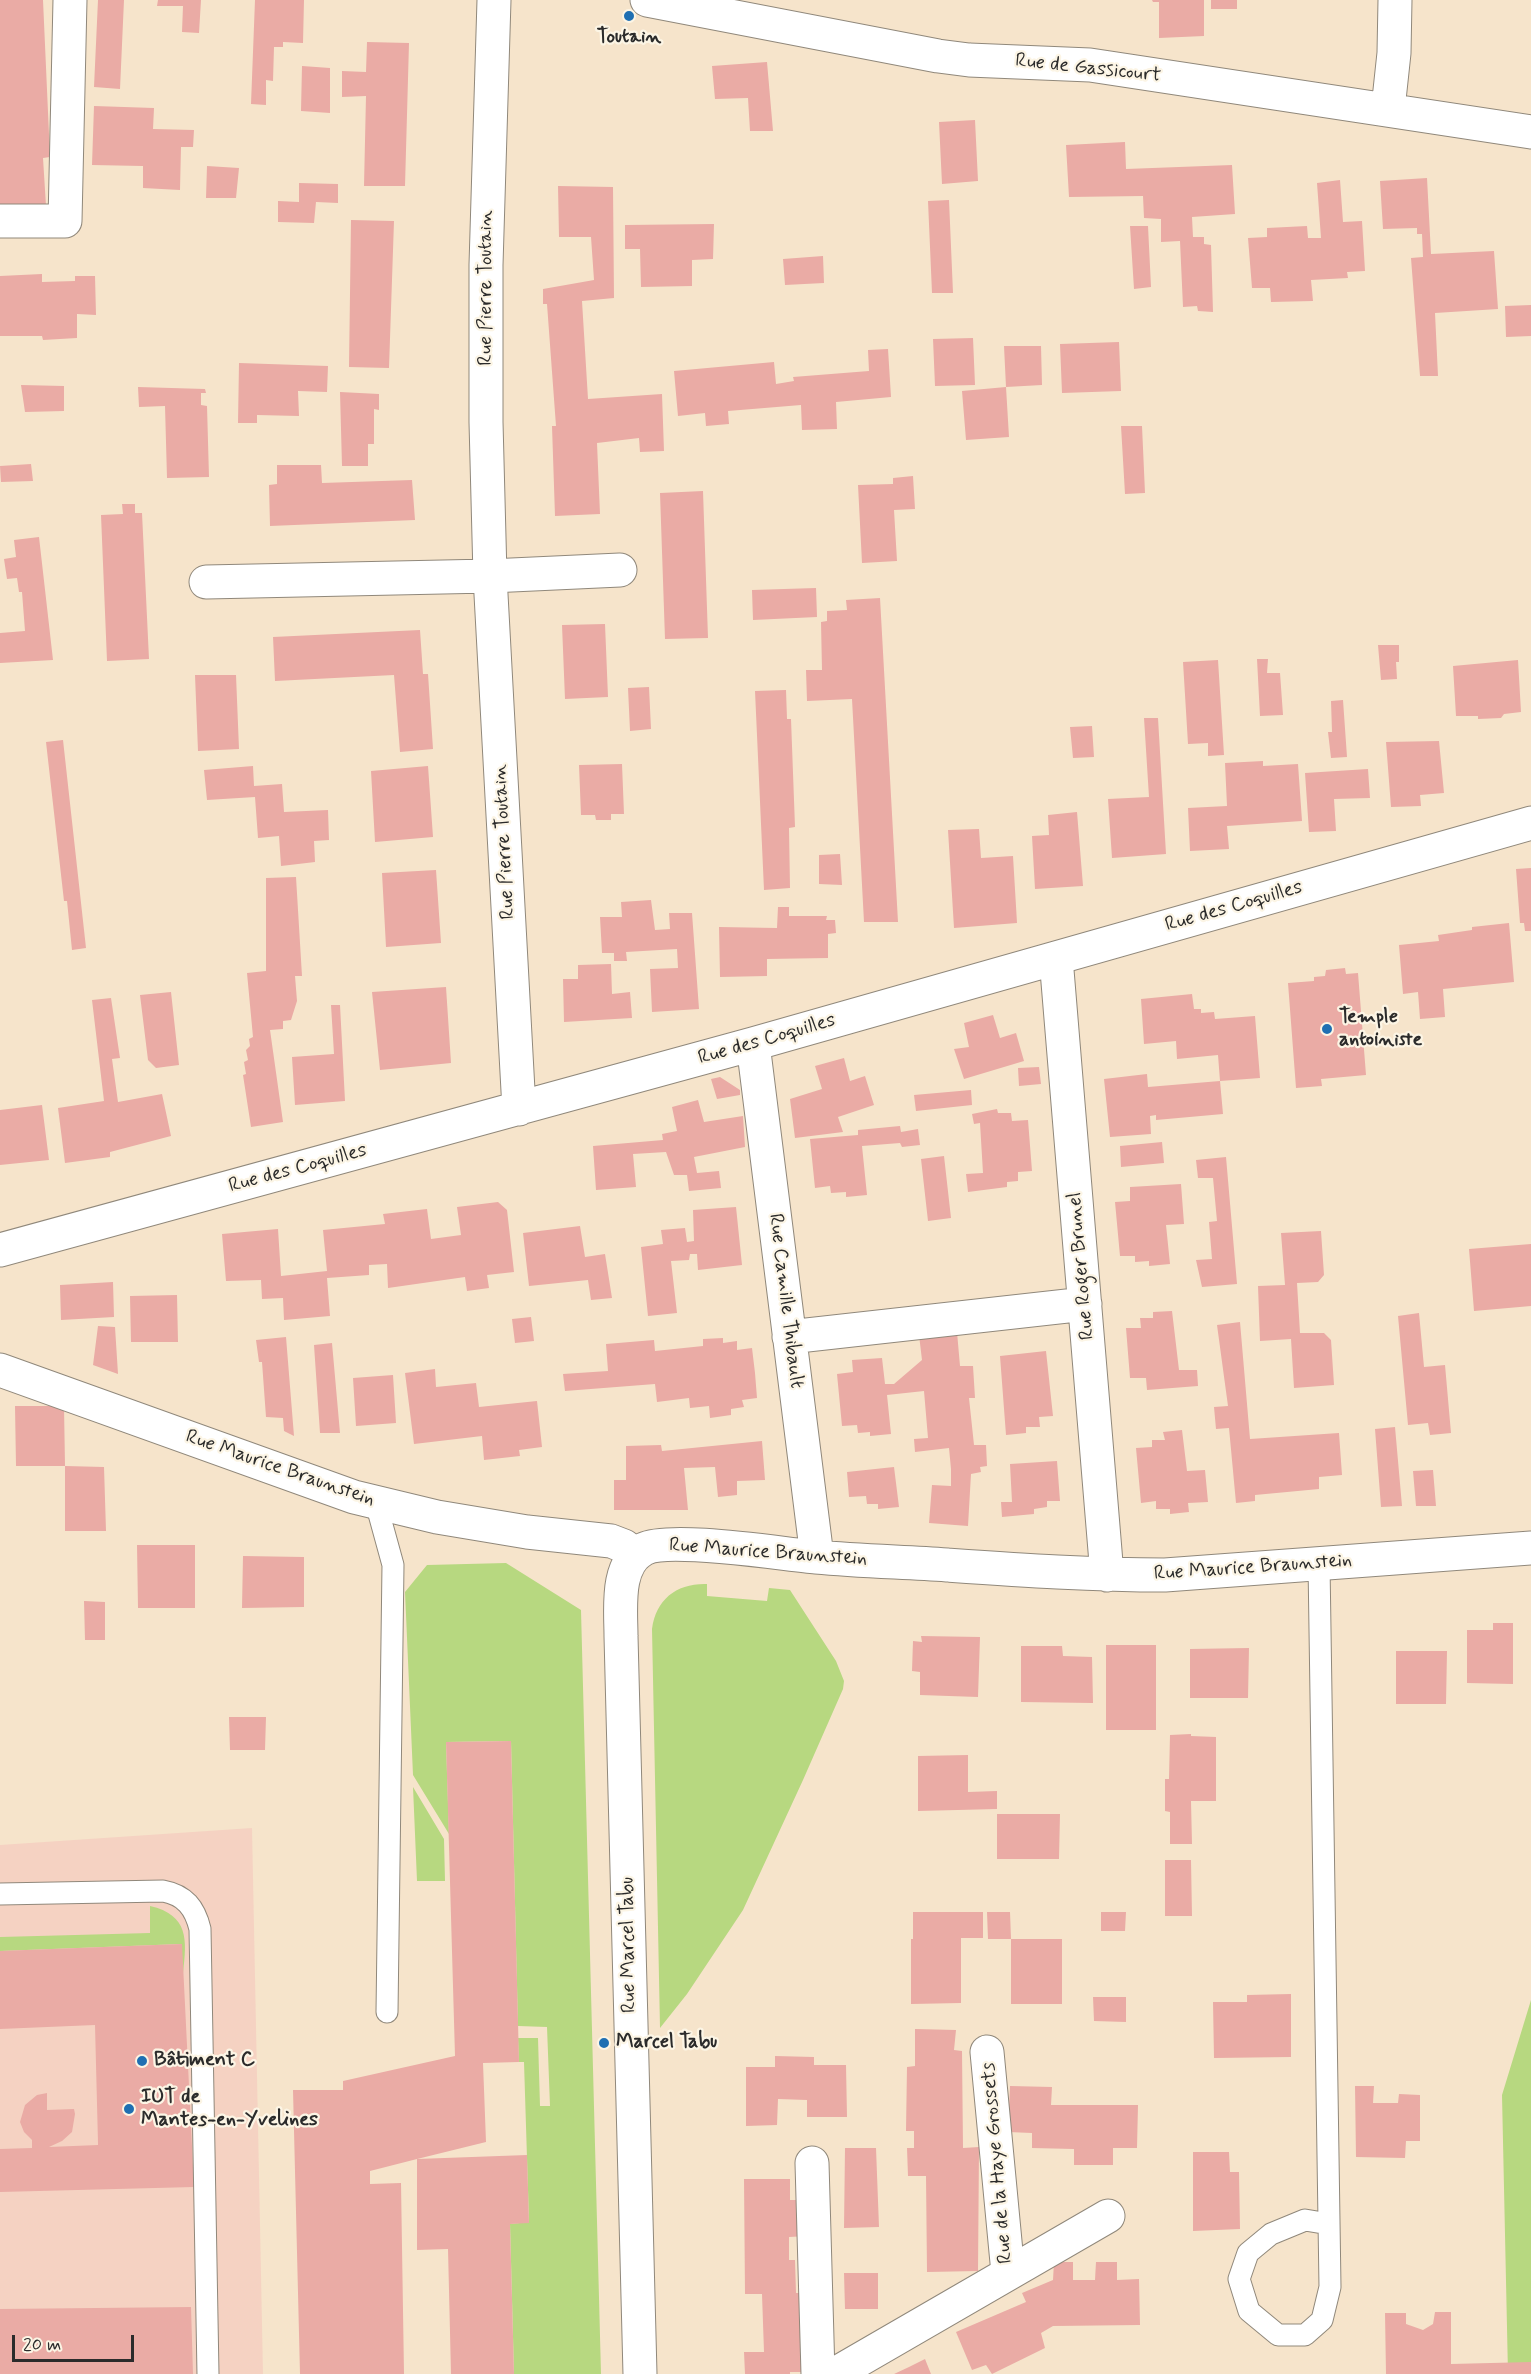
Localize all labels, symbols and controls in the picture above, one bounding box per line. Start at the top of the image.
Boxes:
marker: Toutain [622,9,636,23]
place label: Toutain [597,26,661,50]
street label: Rue de Gassicourt [1014,49,1162,89]
street label: Rue Pierre Toutain [475,210,499,366]
street label: Rue Pierre Toutain [489,764,521,920]
street label: Rue des Coquilles [1162,876,1306,938]
place label: Temple antoiniste [1339,1006,1422,1053]
street label: Rue des Coquilles [695,1009,839,1071]
marker: Temple antoiniste [1320,1022,1334,1036]
street label: Rue des Coquilles [226,1139,370,1199]
street label: Rue Roger Brunel [1064,1191,1100,1341]
street label: Rue Camille Thibault [762,1212,808,1390]
street label: Rue Maurice Braunstein [182,1425,378,1513]
street label: Rue Maurice Braunstein [668,1534,868,1572]
street label: Rue Maurice Braunstein [1153,1549,1353,1587]
street label: Rue Marcel Tabu [616,1877,642,2013]
place label: Marcel Tabu [616,2031,717,2055]
marker: Marcel Tabu [597,2036,611,2050]
place label: Bâtiment C [154,2049,255,2073]
marker: Bâtiment C [135,2054,149,2068]
street label: Rue de la Haye Grossets [977,2061,1019,2265]
place label: IUT de Mantes-en-Yvelines [141,2086,318,2133]
marker: IUT de Mantes-en-Yvelines [122,2102,136,2116]
scale bar [15,2323,136,2361]
text: 20 m [23,2333,61,2357]

